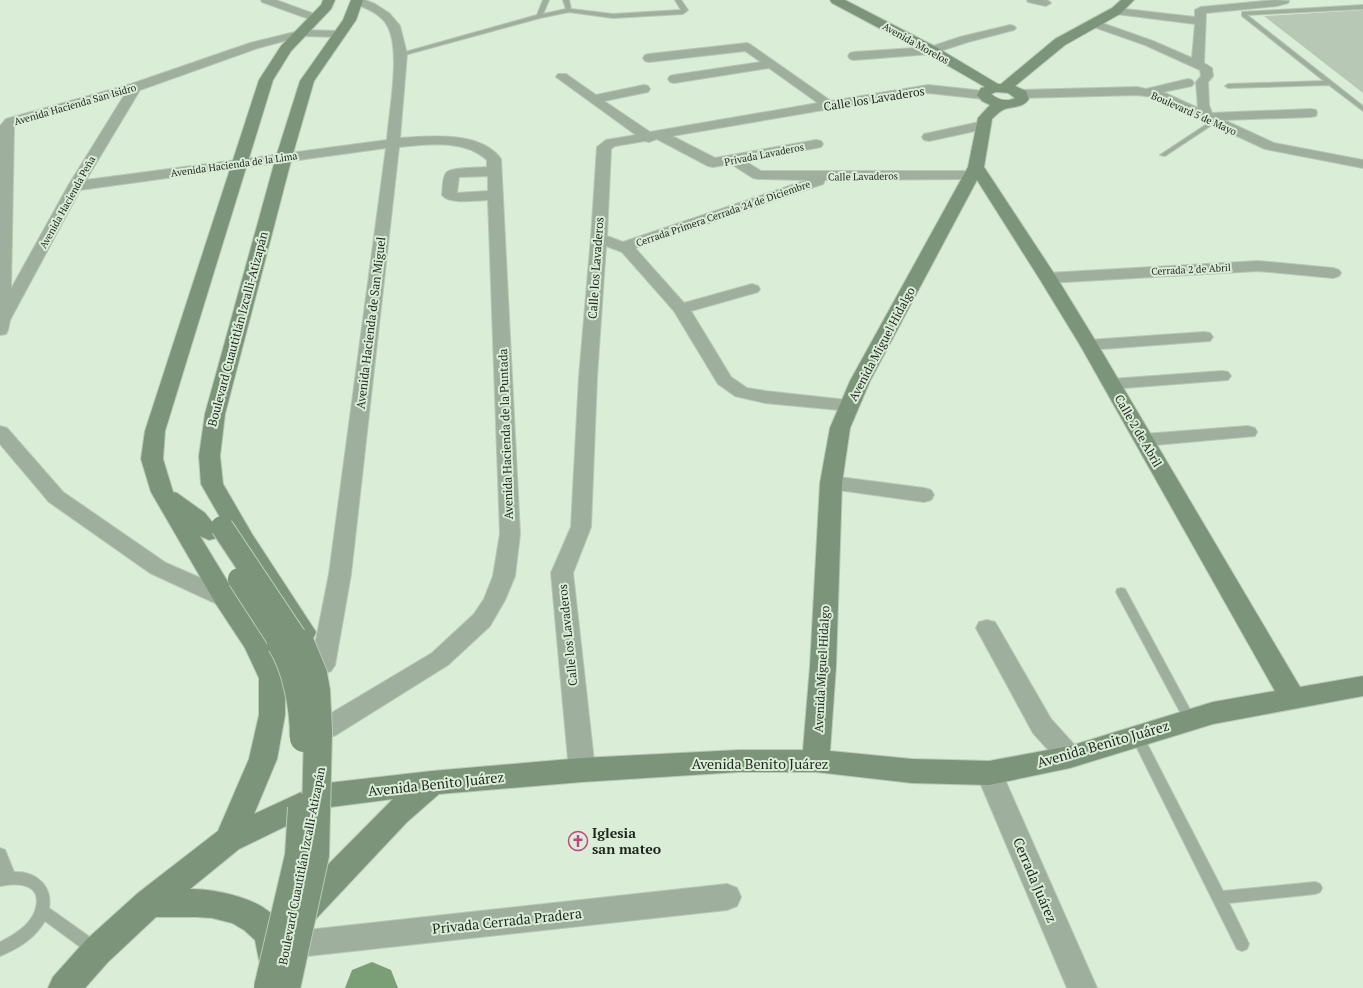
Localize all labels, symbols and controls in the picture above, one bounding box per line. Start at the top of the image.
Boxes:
street label: Avenida Morelos [880,20,951,67]
street label: Avenida Hacienda San Isidro [13,81,138,128]
street label: Calle los Lavaderos [822,83,926,114]
street label: Boulevard 5 de Mayo [1149,89,1239,138]
street label: Privada Lavaderos [723,140,805,169]
street label: Avenida Hacienda de la Lima [170,149,298,180]
street label: Avenida Hacienda Peña [37,154,98,251]
street label: Calle Lavaderos [828,169,898,184]
street label: Cerrada Primera Cerrada 24 de Diciembre [634,177,812,250]
street label: Calle los Lavaderos [584,216,607,319]
street label: Boulevard Cuautitlán Izcalli-Atizapán [204,230,271,428]
street label: Avenida Hacienda de San Miguel [352,236,389,410]
street label: Cerrada 2 de Abril [1151,261,1231,278]
street label: Avenida Miguel Hidalgo [845,284,918,403]
street label: Avenida Hacienda de la Puntada [495,348,516,520]
street label: Calle 2 de Abril [1112,392,1165,470]
street label: Calle los Lavaderos [555,583,580,687]
street label: Avenida Miguel Hidalgo [811,605,832,733]
street label: Avenida Benito Juárez [1035,716,1171,771]
street label: Avenida Benito Juárez [692,754,829,773]
street label: Boulevard Cuautitlán Izcalli-Atizapán [275,766,328,966]
street label: Avenida Benito Juárez [367,767,505,800]
place label: Iglesia san mateo [592,823,661,858]
church icon: Iglesia san mateo [567,830,589,852]
street label: Cerrada Juárez [1009,834,1062,925]
street label: Privada Cerrada Pradera [431,903,583,938]

